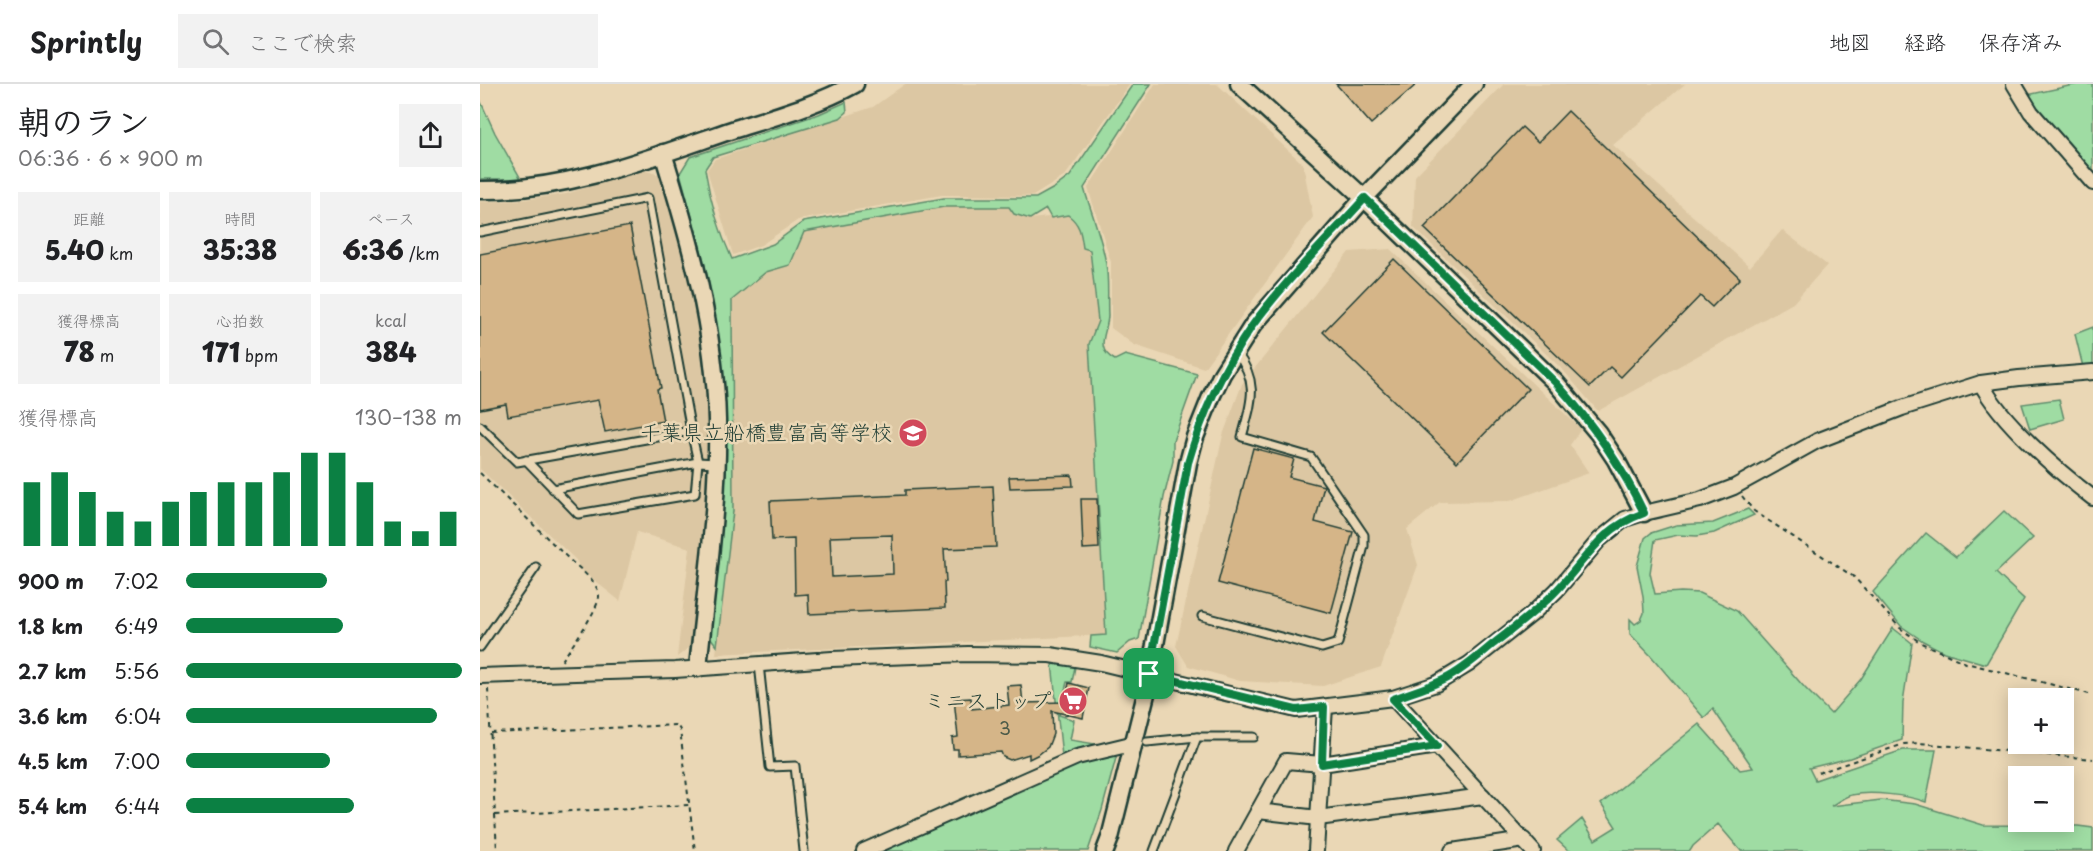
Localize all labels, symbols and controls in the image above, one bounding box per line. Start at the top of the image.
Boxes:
search box [178,14,598,68]
text: Sprintly [30,20,142,63]
icon: search [199,25,232,58]
text: ここで検索 [247,25,357,58]
text: 地図 [1829,25,1871,57]
text: 経路 [1904,25,1946,57]
text: 保存済み [1979,25,2063,57]
text: 朝のラン [18,95,150,145]
button: share [399,104,462,167]
text: 06:36 · 6 × 900 m [18,143,203,173]
text: 距離 [73,206,105,230]
text: 時間 [224,206,256,230]
text: ペース [367,206,415,230]
text: 5.40 [45,230,104,269]
text: 35:38 [203,230,277,269]
text: 6:36 [342,230,404,269]
text: km [104,241,133,265]
text: /km [404,241,440,265]
text: 獲得標高 [57,308,121,332]
text: 心拍数 [216,308,264,332]
text: kcal [375,308,407,332]
text: 78 [64,332,95,371]
text: 171 [202,332,240,371]
text: 384 [365,332,417,371]
text: m [95,343,114,367]
text: bpm [240,343,278,367]
text: 獲得標高 [18,402,98,432]
text: 130–138 m [355,402,462,432]
place label: 千葉県立船橋豊富高等学校 [640,415,892,447]
school or university icon: 千葉県立船橋豊富高等学校 [897,417,929,449]
text: 900 m [18,566,84,596]
text: 7:02 [114,566,159,596]
text: 1.8 km [18,611,83,641]
text: 6:49 [114,611,158,641]
pin [1123,648,1174,699]
text: 2.7 km [18,656,86,686]
text: 5:56 [114,656,159,686]
icon: arrive [1132,657,1165,690]
place label: ミニストップ [924,683,1052,715]
supermarket icon: ミニストップ [1057,685,1089,717]
map controls [2008,688,2074,832]
button: + [2008,688,2074,754]
text: 3.6 km [18,701,88,731]
text: 6:04 [114,701,162,731]
house number: 3 [999,714,1011,741]
text: 4.5 km [18,746,88,776]
text: 7:00 [114,746,160,776]
button: − [2008,766,2074,832]
text: 5.4 km [18,791,87,821]
text: 6:44 [114,791,160,821]

